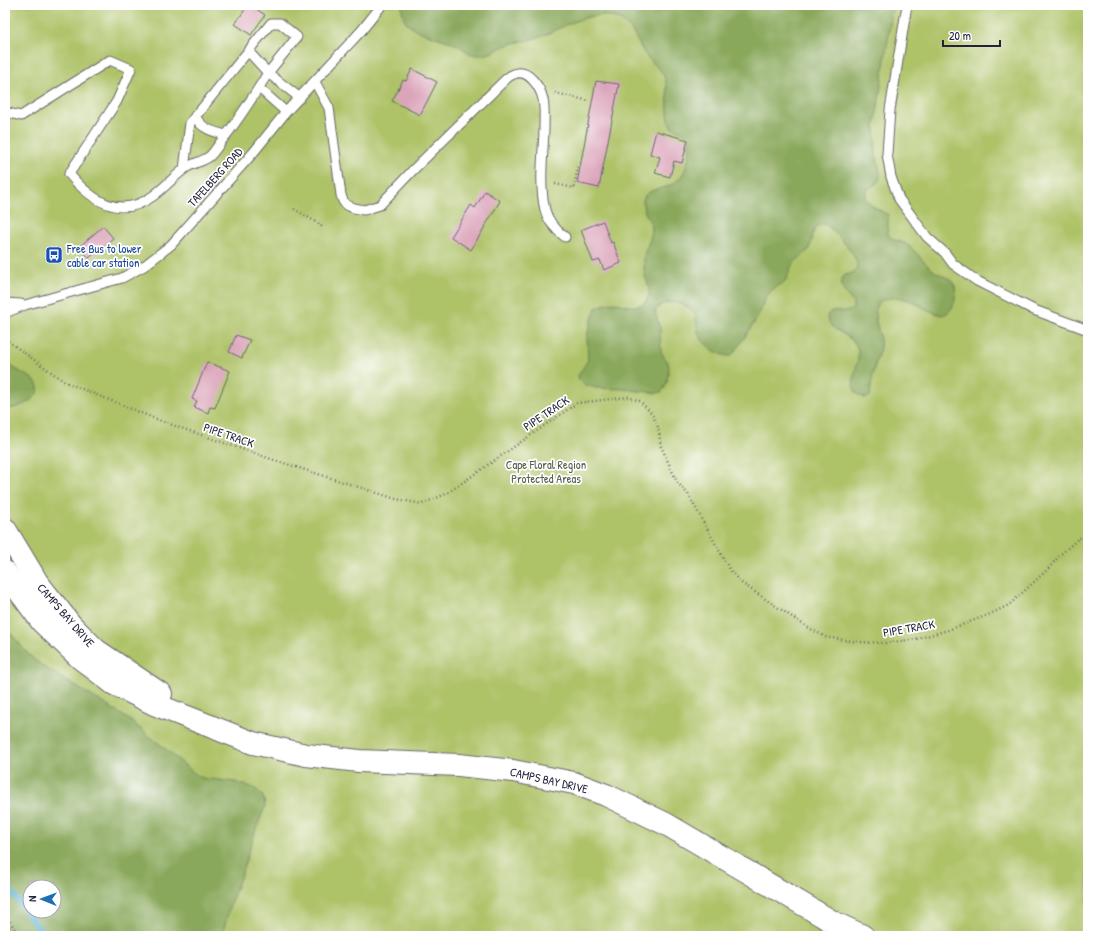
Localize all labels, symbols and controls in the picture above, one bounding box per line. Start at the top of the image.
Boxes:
scale bar [943,22,1000,48]
text: 20 m [949,27,971,44]
street label: TAFELBERG ROAD [184,143,247,210]
place label: Free Bus to lower cable car station [66,240,142,271]
bus stop icon: Free Bus to lower cable car station [44,245,64,265]
street label: PIPE TRACK [520,391,573,435]
street label: PIPE TRACK [202,418,257,452]
park label: Cape Floral Region Protected Areas [506,456,586,487]
street label: CAMPS BAY DRIVE [33,579,99,651]
street label: PIPE TRACK [882,615,937,641]
street label: CAMPS BAY DRIVE [508,763,590,797]
north arrow [22,879,62,919]
text: N [25,896,39,902]

